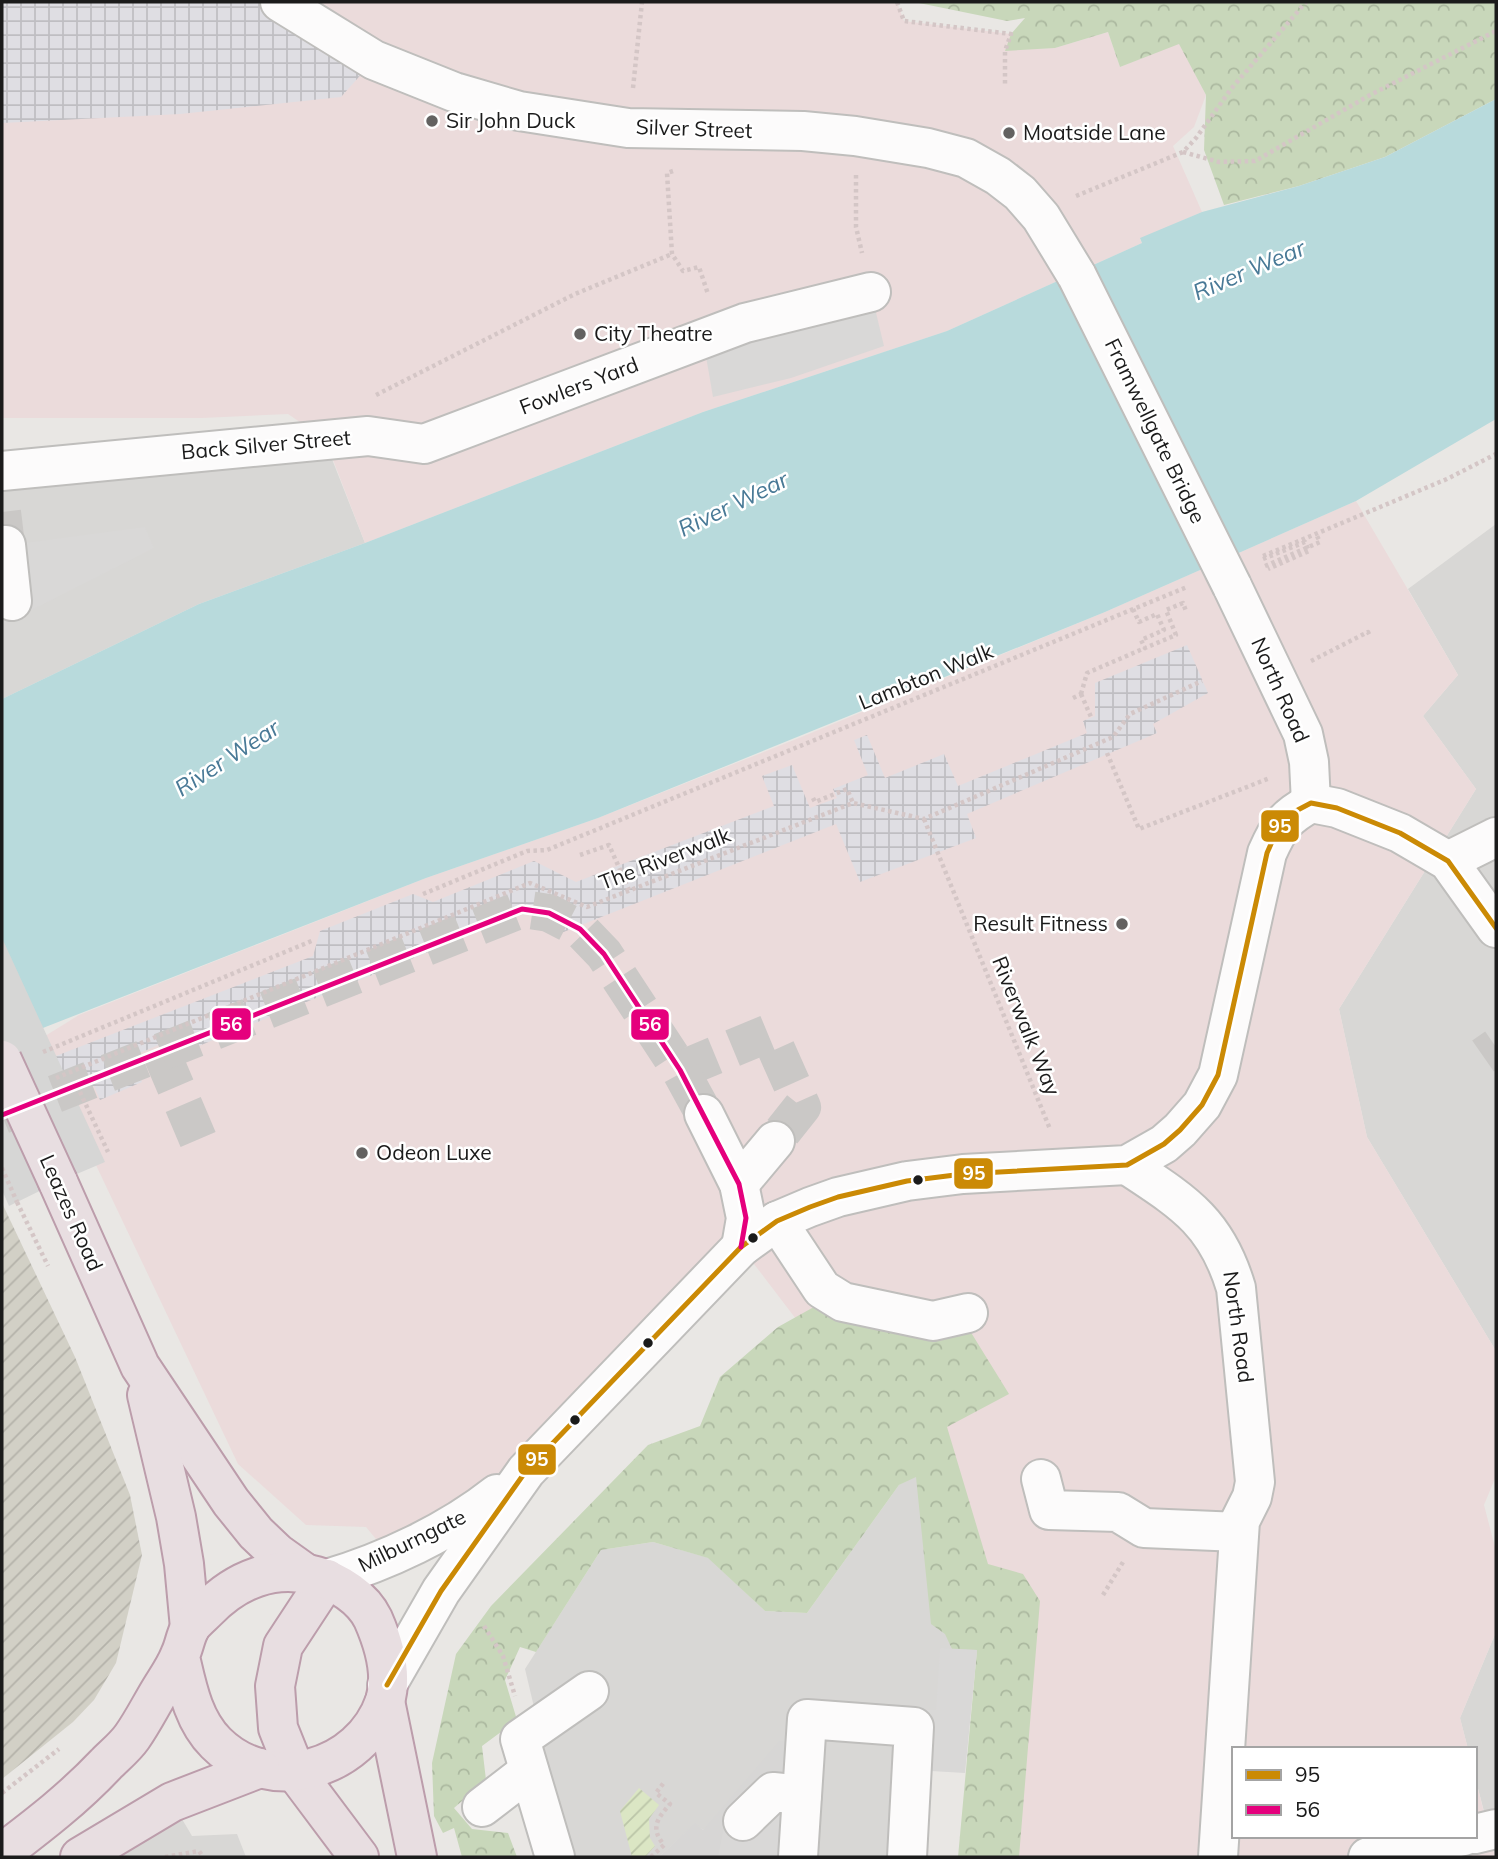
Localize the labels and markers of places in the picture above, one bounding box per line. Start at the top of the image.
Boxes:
place label: Sir John Duck [446,107,575,133]
marker: Sir John Duck [424,113,440,129]
place label: Moatside Lane [1023,119,1166,145]
marker: Moatside Lane [1001,125,1017,141]
place label: City Theatre [594,320,713,346]
marker: City Theatre [572,326,588,342]
place label: Result Fitness [973,910,1108,936]
marker: Result Fitness [1114,916,1130,932]
place label: Odeon Luxe [376,1139,492,1165]
marker: Odeon Luxe [354,1145,370,1161]
unlabelled marker [911,1173,925,1187]
unlabelled marker [746,1231,760,1245]
unlabelled marker [641,1336,655,1350]
unlabelled marker [568,1413,582,1427]

